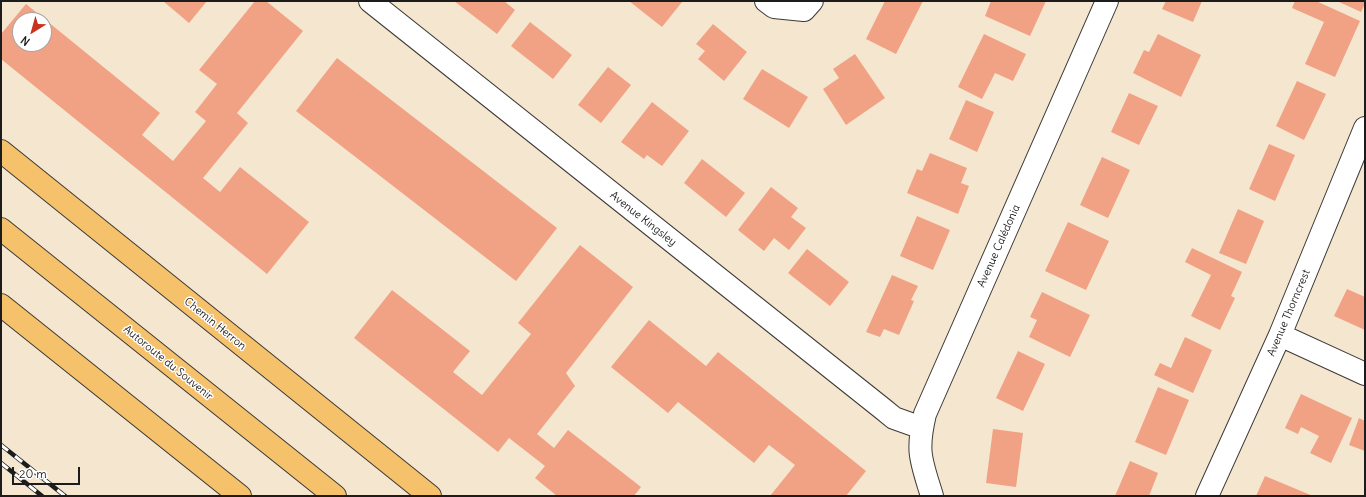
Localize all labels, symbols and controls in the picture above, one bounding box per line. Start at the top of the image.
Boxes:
north arrow [12,12,52,52]
text: N [18,33,33,49]
street label: Avenue Kingsley [607,189,679,249]
street label: Avenue Calédonia [975,203,1023,289]
street label: Avenue Thorncrest [1265,268,1313,358]
street label: Chemin Herron [181,295,249,353]
street label: Autoroute du Souvenir [121,323,215,403]
scale bar [14,459,82,485]
text: 20 m [19,466,47,481]

